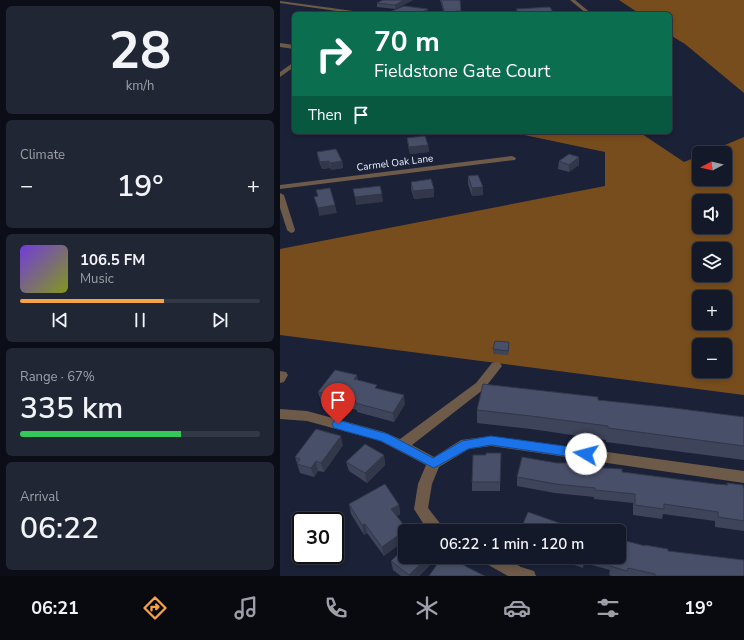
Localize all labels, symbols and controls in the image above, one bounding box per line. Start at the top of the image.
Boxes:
text: 28 [109,15,171,86]
text: 70 m [374,23,440,61]
icon: right [308,28,360,80]
text: Fieldstone Gate Court [374,59,550,83]
text: km/h [126,77,154,95]
icon: arrive [350,104,372,126]
text: Then [308,105,342,125]
text: Climate [20,146,65,164]
north arrow [692,146,732,186]
map controls [692,146,732,378]
street label: Carmel Oak Lane [356,151,434,175]
text: 19° [116,166,164,207]
text: − [20,171,33,201]
text: + [247,171,260,201]
button: sound [692,194,732,234]
button: layers [692,242,732,282]
text: 106.5 FM [80,250,145,270]
text: Music [80,270,114,288]
button: + [692,290,732,330]
icon: previous [49,309,71,331]
icon: pause [129,309,151,331]
icon: next [209,309,231,331]
button: − [692,338,732,378]
text: Range · 67% [20,368,95,386]
pin [321,383,355,424]
text: 335 km [20,388,123,429]
icon: arrive [327,389,349,411]
position arrow [565,433,607,475]
text: Arrival [20,488,59,506]
text: 06:22 [20,508,99,549]
speed limit sign: 30 [292,512,344,564]
text: 06:22 · 1 min · 120 m [440,534,584,554]
icon: directions [141,594,169,622]
icon: music [232,594,260,622]
icon: phone [322,594,350,622]
icon: climate [413,594,441,622]
icon: car [503,594,531,622]
icon: filters [594,594,622,622]
text: 06:21 [31,596,79,620]
text: 19° [684,596,713,620]

